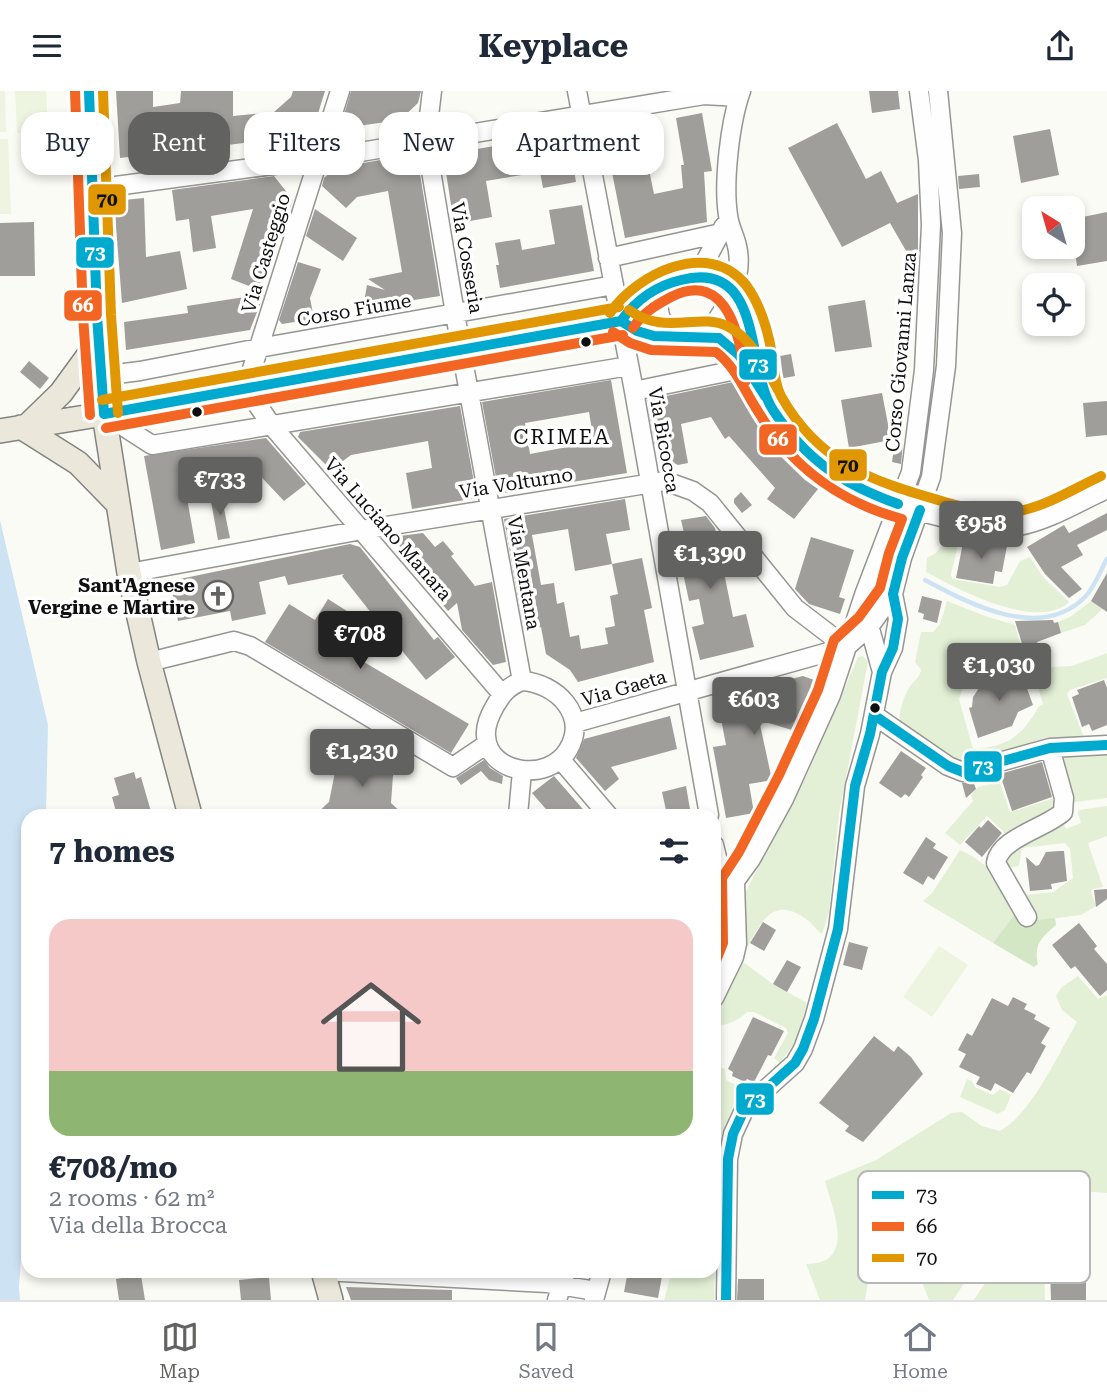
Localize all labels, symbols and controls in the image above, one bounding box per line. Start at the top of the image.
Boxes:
icon: menu [28,27,66,65]
text: Keyplace [479,27,628,65]
icon: share [1041,27,1079,65]
chip: Buy [21,112,114,175]
chip: Rent [128,112,230,175]
chip: Filters [244,112,365,175]
chip: New [379,112,478,175]
chip: Apartment [492,112,664,175]
line badge: 70 [87,183,127,216]
text: 70 [96,188,118,211]
street label: Via Casteggio [237,190,295,316]
north arrow [1022,196,1085,259]
map controls [1022,196,1085,336]
street label: Via Cosseria [446,201,488,316]
line badge: 73 [75,236,115,269]
text: 73 [84,241,106,264]
street label: Corso Giovanni Lanza [881,250,921,453]
button: locate [1022,273,1085,336]
line badge: 66 [63,289,103,322]
street label: Corso Fiume [295,289,413,331]
text: 66 [72,294,94,317]
unlabelled marker [579,335,593,349]
line badge: 73 [738,348,778,381]
text: 73 [747,353,769,376]
street label: Via Bicocca [643,385,685,495]
unlabelled marker [190,405,204,419]
line badge: 66 [758,423,798,456]
district label: CRIMEA [513,425,611,449]
text: 66 [767,428,789,451]
line badge: 70 [828,448,868,482]
street label: Via Luciano Manara [319,453,457,606]
text: 70 [837,454,859,477]
pin: €733 [179,457,261,517]
street label: Via Volturno [457,463,575,503]
text: €733 [194,466,246,493]
pin: €958 [940,501,1022,561]
text: €958 [955,510,1007,537]
street label: Via Mentana [503,514,545,632]
pin: €1,390 [653,531,767,591]
text: €1,390 [674,540,746,567]
place label: Sant'Agnese Vergine e Martire [28,574,195,619]
church icon: Sant'Agnese Vergine e Martire [201,579,235,613]
pin: €708 [319,611,401,671]
text: €708 [334,620,386,647]
pin: €1,030 [942,643,1056,703]
text: €1,030 [963,652,1035,679]
street label: Via Gaeta [579,665,670,711]
pin: €603 [713,677,795,737]
text: €603 [728,686,780,713]
unlabelled marker [868,701,882,715]
pin: €1,230 [305,729,419,789]
text: €1,230 [326,738,398,765]
line badge: 73 [963,750,1003,783]
text: 73 [972,755,994,778]
icon: filters [655,832,693,870]
text: 7 homes [49,834,175,869]
icon: home [308,964,434,1090]
line badge: 73 [735,1082,775,1116]
text: 73 [744,1088,766,1111]
text: €708/mo [49,1150,178,1185]
legend [858,1171,1090,1283]
text: 73 [916,1184,937,1207]
text: 2 rooms · 62 m² [49,1185,215,1212]
text: Via della Brocca [49,1212,227,1239]
text: 66 [916,1215,937,1238]
text: 70 [916,1247,937,1270]
tab: Map [159,1318,200,1383]
tab: Saved [519,1318,574,1383]
tab: Home [893,1318,948,1383]

